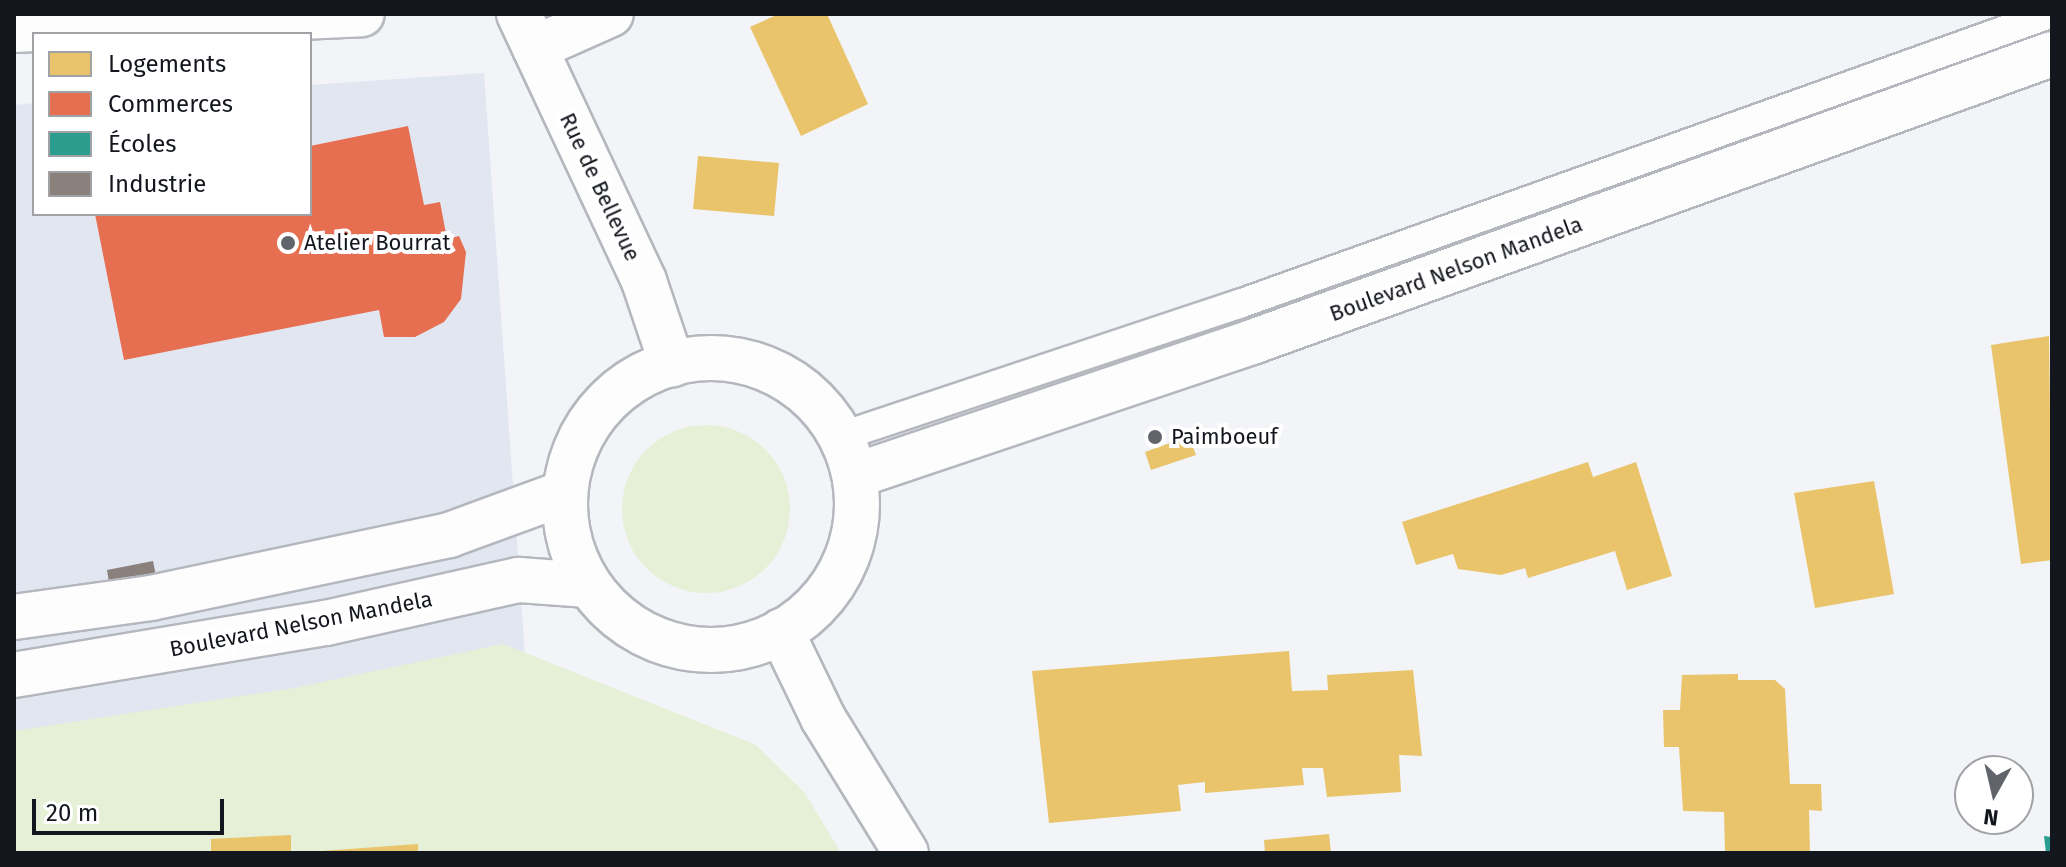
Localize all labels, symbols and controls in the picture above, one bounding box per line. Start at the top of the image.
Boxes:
legend [32,32,312,216]
text: Logements [108,50,226,78]
text: Commerces [108,90,233,118]
street label: Rue de Bellevue [554,109,646,265]
text: Écoles [108,130,177,158]
text: Industrie [108,170,206,198]
street label: Boulevard Nelson Mandela [1326,211,1586,327]
place label: Atelier Bourrat [304,230,450,256]
marker: Atelier Bourrat [279,234,297,252]
place label: Paimboeuf [1171,424,1278,450]
marker: Paimboeuf [1146,428,1164,446]
street label: Boulevard Nelson Mandela [167,586,435,662]
north arrow [1954,755,2034,835]
scale bar [36,783,228,833]
text: 20 m [46,799,98,827]
text: N [1982,803,2000,832]

